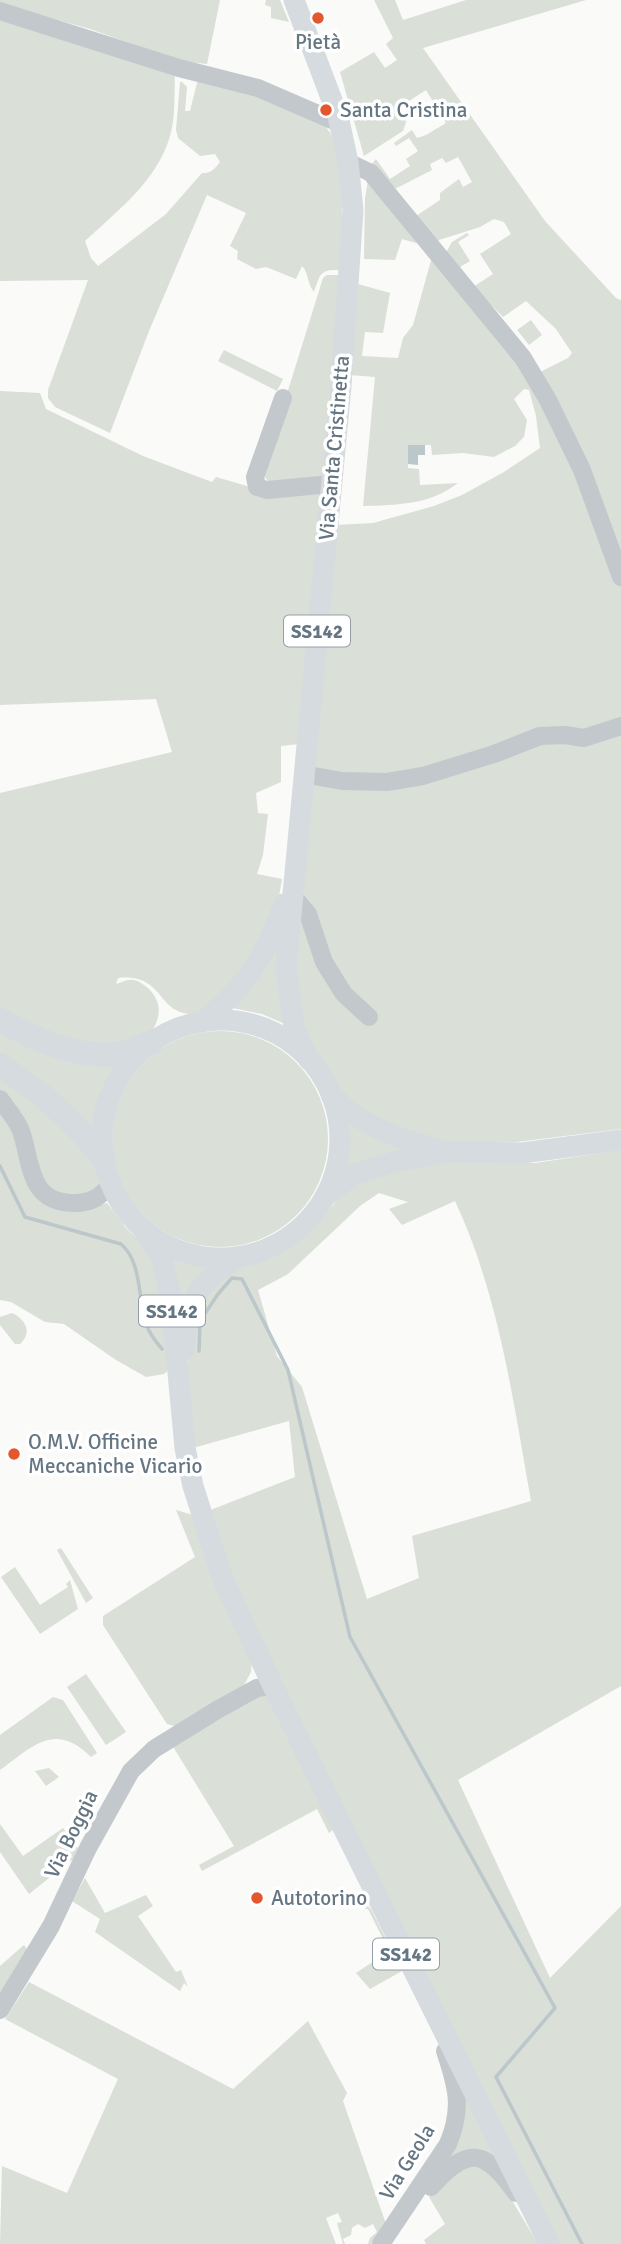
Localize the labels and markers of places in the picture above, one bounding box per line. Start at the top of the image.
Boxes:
marker: Pietà [310,10,326,26]
place label: Pietà [295,29,341,55]
place label: Santa Cristina [340,97,467,123]
marker: Santa Cristina [318,102,334,118]
place label: O.M.V. Officine Meccaniche Vicario [28,1429,202,1479]
marker: O.M.V. Officine Meccaniche Vicario [6,1446,22,1462]
place label: Autotorino [271,1885,367,1911]
marker: Autotorino [249,1890,265,1906]

